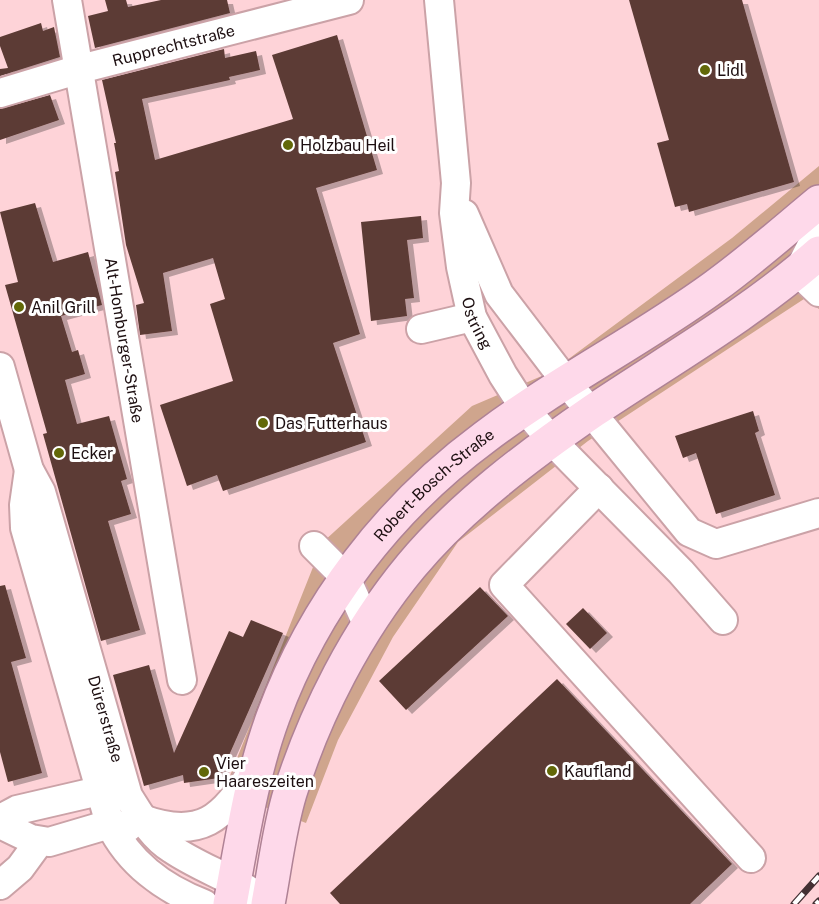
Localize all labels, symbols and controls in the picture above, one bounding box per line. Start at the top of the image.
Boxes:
street label: Rupprechtstraße [110,20,237,70]
place label: Lidl [717,61,745,80]
marker: Lidl [698,63,712,77]
place label: Holzbau Heil [300,136,396,155]
marker: Holzbau Heil [281,138,295,152]
street label: Alt-Homburger-Straße [101,256,148,424]
street label: Ostring [458,295,497,353]
place label: Anil Grill [31,298,96,317]
marker: Anil Grill [12,300,26,314]
place label: Das Futterhaus [275,414,388,433]
marker: Das Futterhaus [256,416,270,430]
street label: Robert-Bosch-Straße [369,424,498,545]
place label: Ecker [71,444,113,463]
marker: Ecker [52,446,66,460]
street label: Dürerstraße [84,673,127,764]
place label: Vier Haareszeiten [216,754,314,791]
place label: Kaufland [564,762,632,781]
marker: Kaufland [545,764,559,778]
marker: Vier Haareszeiten [197,765,211,779]

